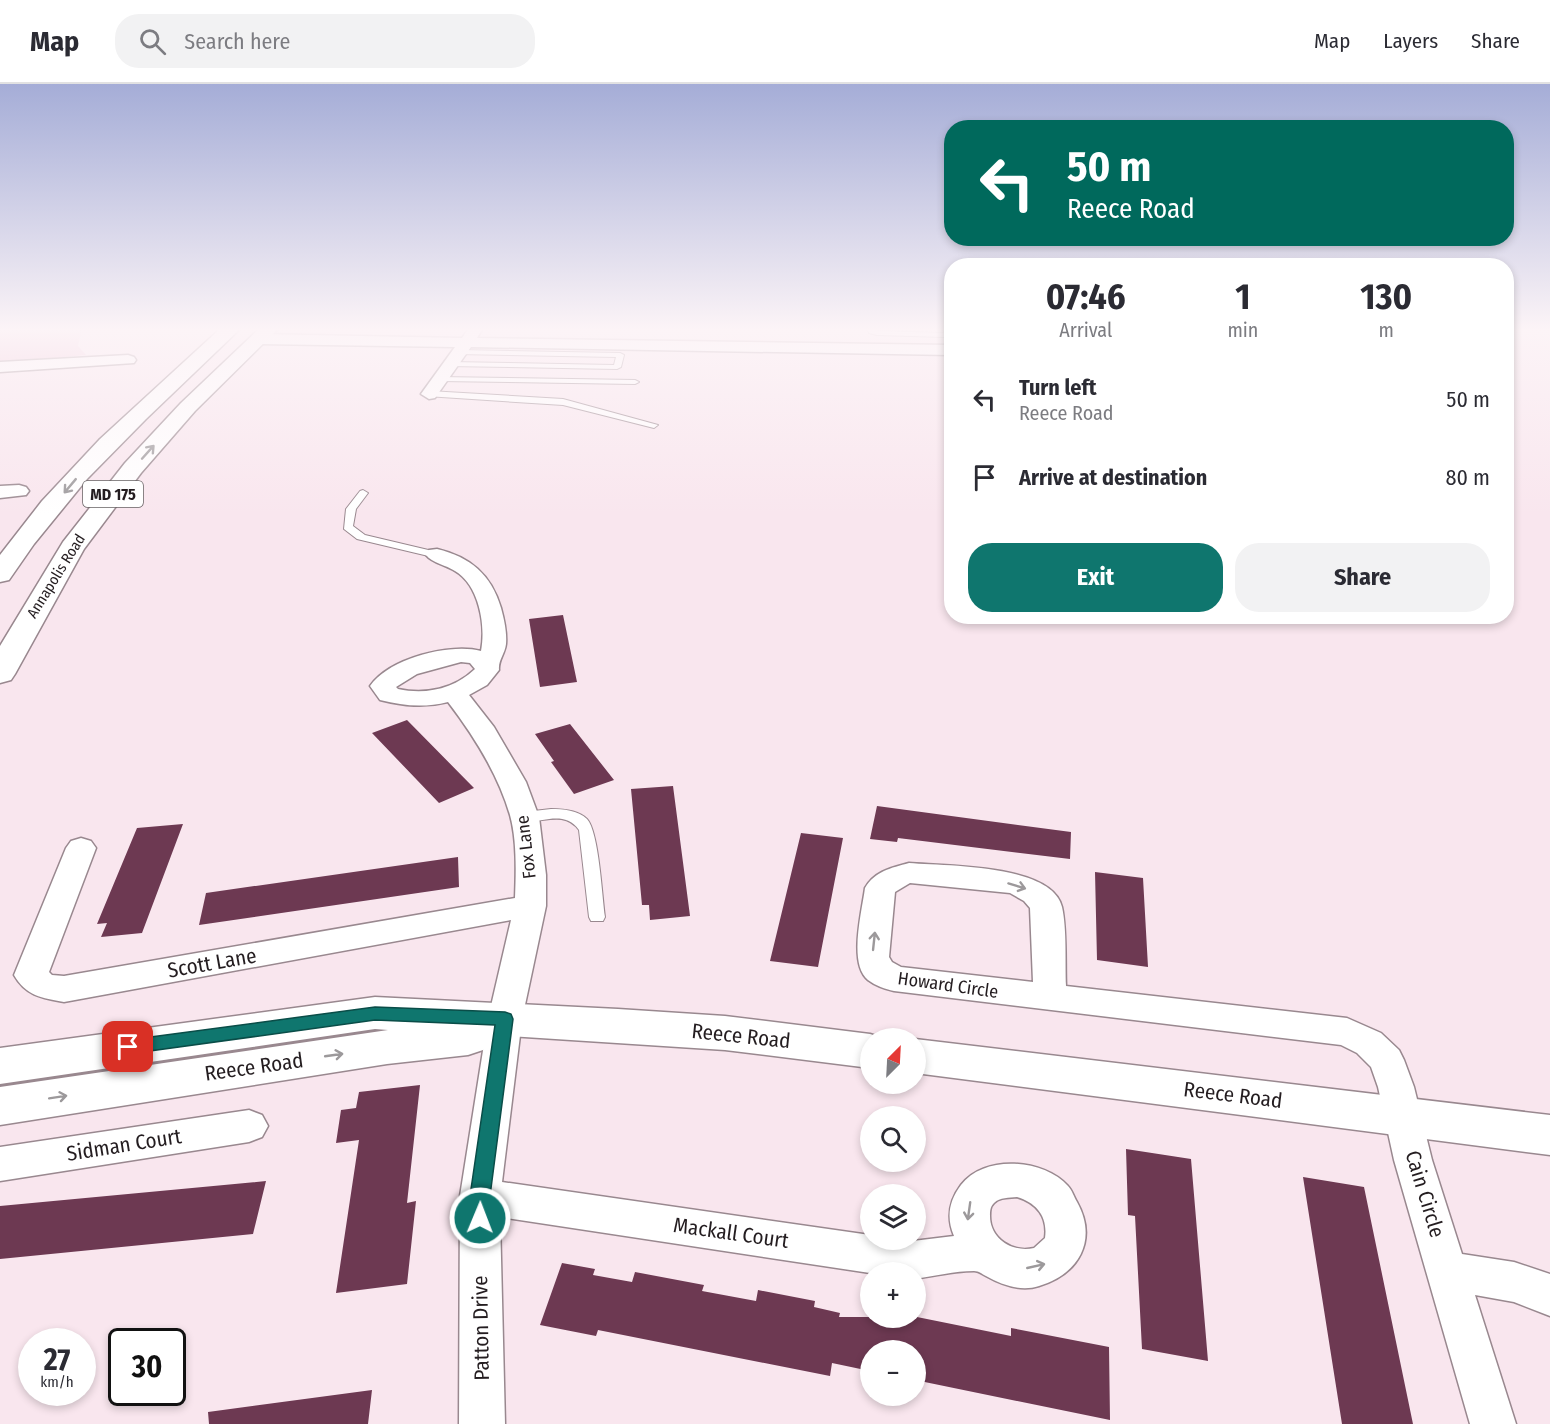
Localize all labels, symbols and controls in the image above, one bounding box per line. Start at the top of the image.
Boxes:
search box [115,14,535,68]
text: Map [30,25,79,58]
icon: search [136,25,169,58]
text: Search here [184,28,290,55]
text: Map [1314,28,1350,54]
text: Layers [1383,28,1438,54]
text: Share [1471,28,1520,54]
text: 50 m [1067,142,1151,192]
icon: left [968,144,1046,222]
text: Reece Road [1067,193,1195,225]
text: 07:46 [1046,275,1126,319]
text: 1 [1235,275,1251,319]
text: 130 [1360,275,1412,319]
text: Arrival [1059,318,1112,342]
text: min [1227,318,1258,342]
text: m [1378,318,1394,342]
text: Turn left [1019,374,1097,401]
icon: left [968,383,1001,416]
text: 50 m [1446,386,1490,413]
text: Reece Road [1019,401,1114,425]
one-way arrow [141,444,155,459]
icon: arrive [968,461,1001,494]
text: Arrive at destination [1019,464,1207,491]
text: 80 m [1445,464,1490,491]
one-way arrow [63,478,76,494]
road number: MD 175 [83,481,143,507]
street label: Annapolis Road [23,531,89,621]
button: Exit [968,543,1223,612]
button: Share [1235,543,1490,612]
street label: Fox Lane [511,814,541,880]
one-way arrow [1007,881,1026,892]
one-way arrow [869,932,880,951]
street label: Scott Lane [166,942,258,984]
street label: Howard Circle [896,967,1000,1003]
street label: Reece Road [690,1018,792,1054]
pin [102,1021,153,1072]
north arrow [860,1028,926,1094]
map controls [860,1028,926,1406]
icon: arrive [111,1030,144,1063]
street label: Reece Road [203,1047,305,1087]
one-way arrow [323,1050,343,1061]
street label: Reece Road [1182,1076,1284,1114]
one-way arrow [47,1091,67,1102]
button: search [860,1106,926,1172]
street label: Sidman Court [65,1123,183,1167]
street label: Cain Circle [1399,1147,1451,1241]
button: layers [860,1184,926,1250]
position arrow [448,1186,512,1250]
one-way arrow [964,1200,975,1220]
street label: Mackall Court [672,1212,790,1254]
one-way arrow [1026,1260,1045,1271]
button: + [860,1262,926,1328]
street label: Patton Drive [467,1275,495,1381]
speed limit sign: 30 [108,1328,186,1406]
button: − [860,1340,926,1406]
text: 27 [44,1342,70,1378]
text: km/h [40,1373,74,1391]

